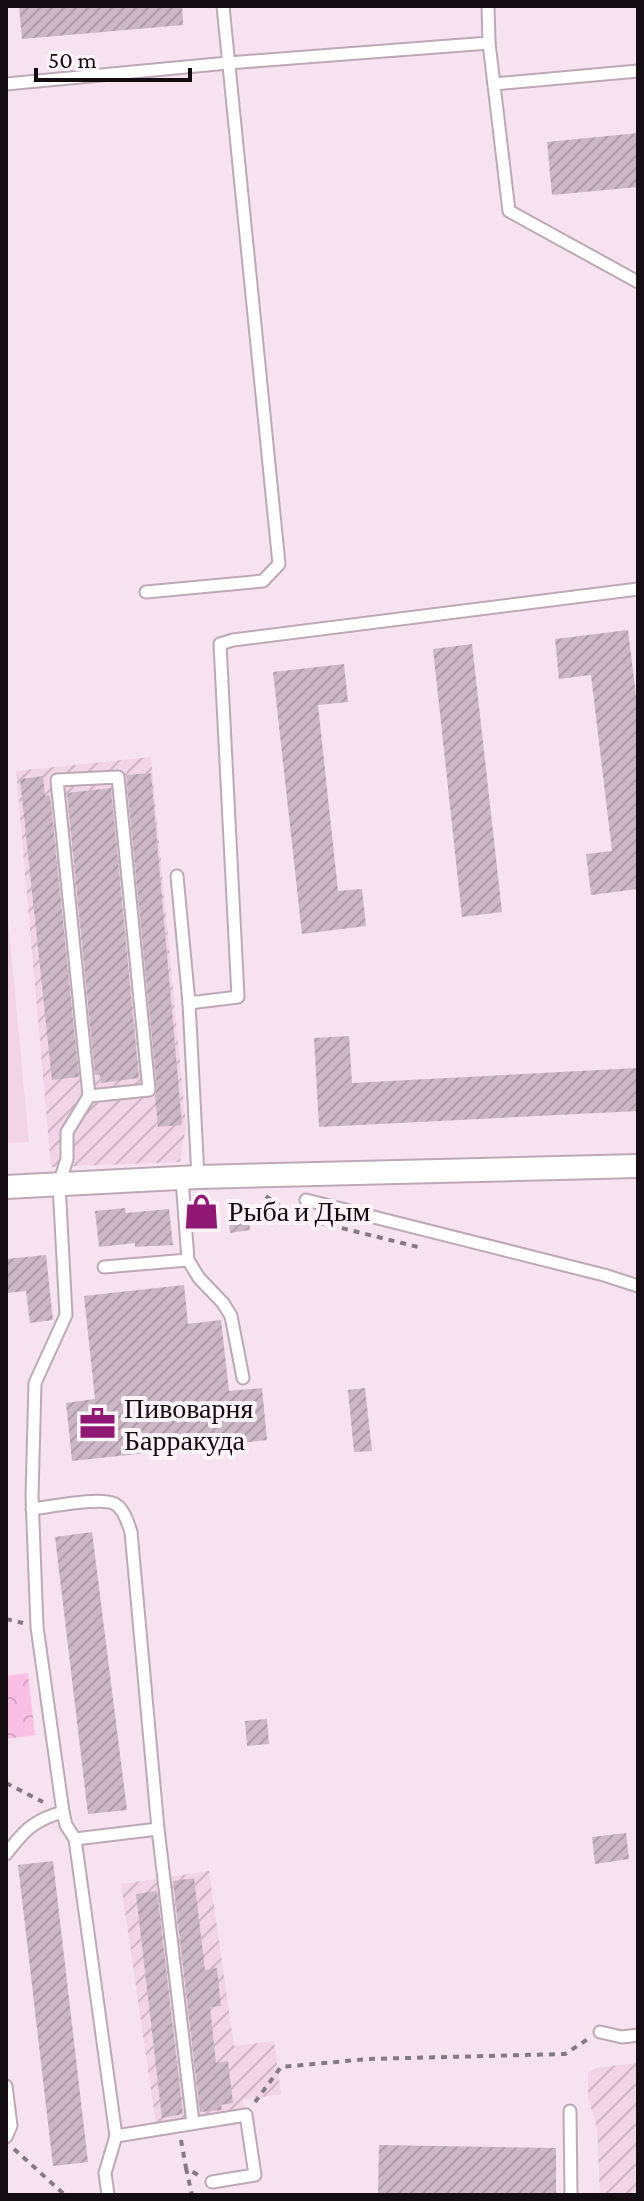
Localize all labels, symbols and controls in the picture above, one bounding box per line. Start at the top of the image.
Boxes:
scale bar [36,32,190,82]
text: 50 m [48,46,97,73]
shop icon: Рыба и Дым [183,1192,221,1230]
place label: Рыба и Дым [228,1196,370,1227]
place label: Пивоварня Барракуда [124,1393,253,1456]
office icon: Пивоварня Барракуда [79,1405,117,1443]

